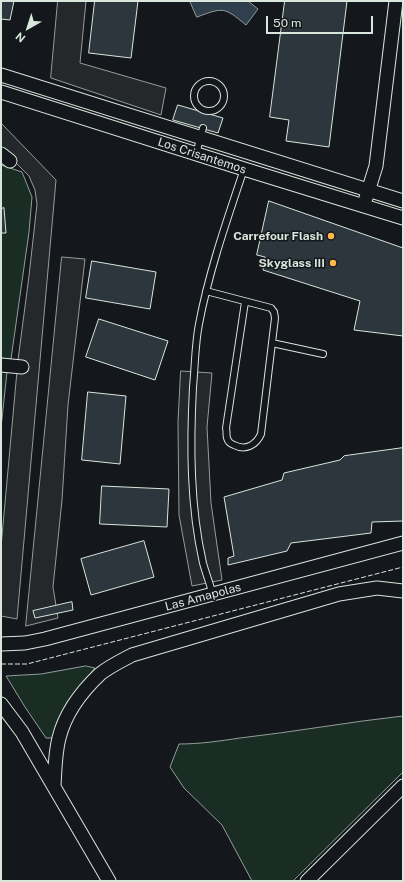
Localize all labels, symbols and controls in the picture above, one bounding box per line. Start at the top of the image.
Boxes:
north arrow [8,8,48,48]
scale bar [268,8,375,34]
text: 50 m [273,16,301,30]
text: N [13,30,28,45]
street label: Los Crisantemos [156,135,248,177]
place label: Carrefour Flash [233,229,323,243]
marker: Carrefour Flash [326,231,336,241]
place label: Skyglass III [258,256,325,270]
marker: Skyglass III [328,258,338,268]
street label: Las Amapolas [163,580,243,614]

